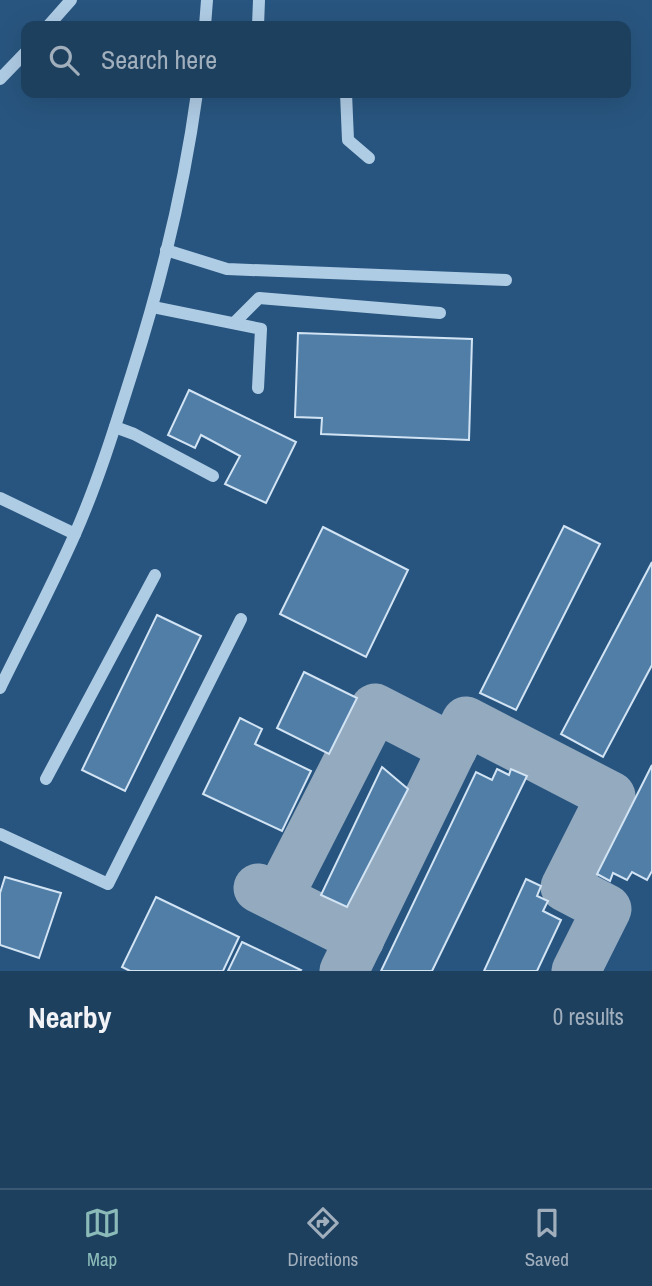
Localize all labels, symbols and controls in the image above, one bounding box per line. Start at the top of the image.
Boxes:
search box [21,21,631,98]
icon: search [45,41,83,79]
text: Search here [101,42,217,77]
text: Nearby [28,997,111,1037]
text: 0 results [553,1001,624,1032]
tab: Map [83,1204,121,1272]
tab: Directions [287,1204,358,1272]
tab: Saved [525,1204,569,1272]

